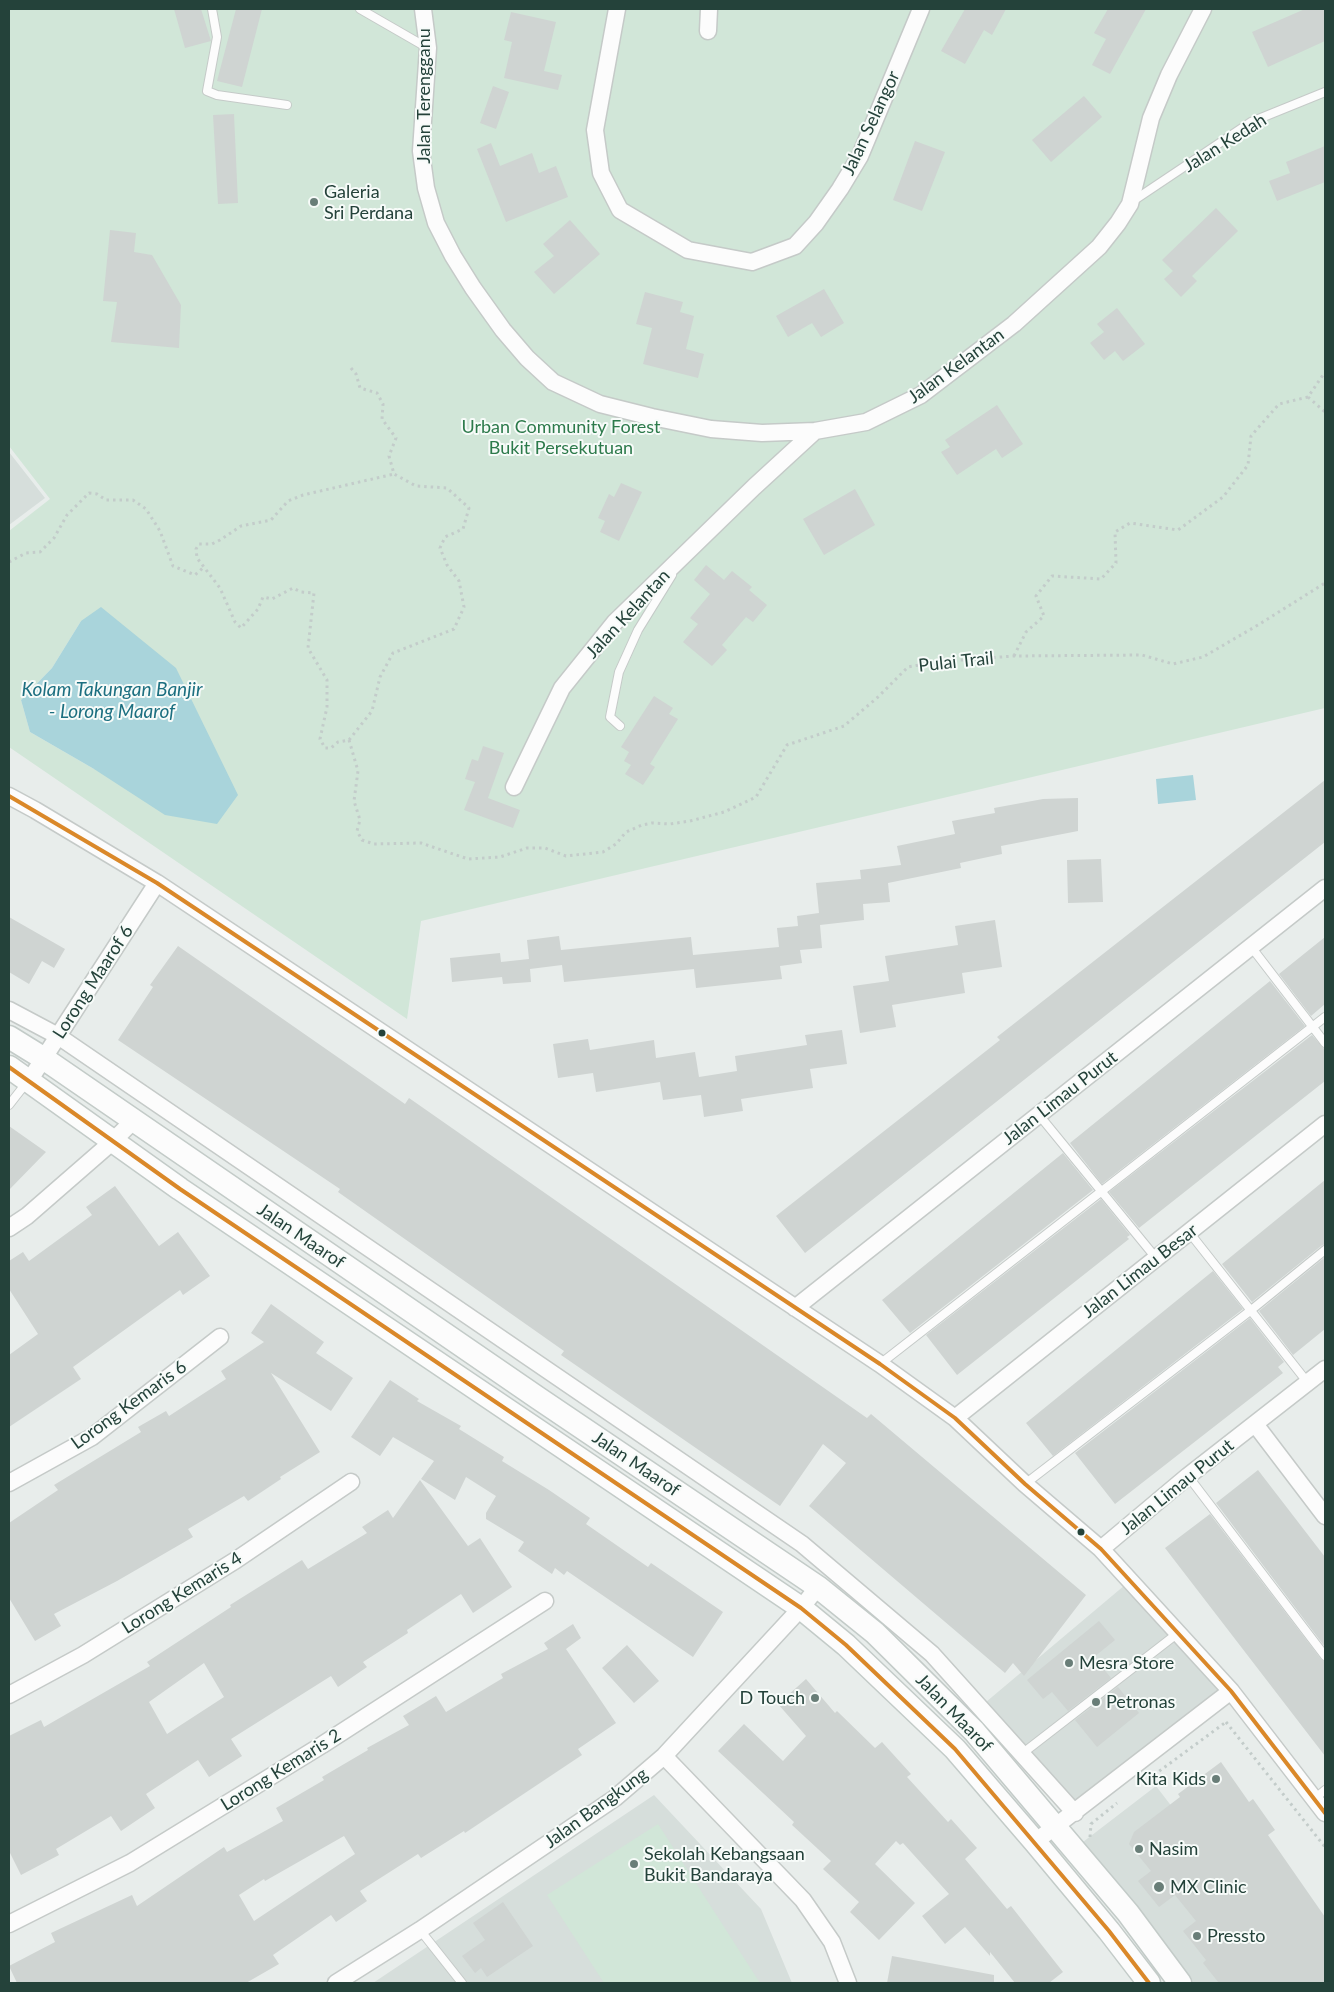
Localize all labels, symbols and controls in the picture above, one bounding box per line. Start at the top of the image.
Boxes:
street label: Jalan Terengganu [413,28,435,164]
street label: Jalan Selangor [837,67,905,179]
street label: Jalan Kedah [1179,109,1271,177]
place label: Galeria Sri Perdana [324,181,413,223]
marker: Galeria Sri Perdana [308,196,320,208]
street label: Jalan Kelantan [904,324,1008,408]
park label: Urban Community Forest Bukit Persekutuan [461,416,661,458]
street label: Jalan Kelantan [581,565,675,663]
street label: Pulai Trail [917,647,995,677]
water label: Kolam Takungan Banjir - Lorong Maarof [22,679,202,723]
street label: Lorong Maarof 6 [48,921,138,1043]
unlabelled marker [377,1028,387,1038]
street label: Jalan Limau Purut [998,1046,1122,1150]
street label: Jalan Maarof [253,1199,349,1273]
street label: Jalan Limau Besar [1078,1219,1202,1323]
street label: Lorong Kemaris 6 [67,1356,191,1454]
street label: Jalan Maarof [588,1427,684,1501]
street label: Jalan Limau Purut [1116,1435,1238,1539]
unlabelled marker [1076,1527,1086,1537]
street label: Lorong Kemaris 4 [118,1547,246,1639]
place label: Mesra Store [1079,1652,1174,1674]
marker: Mesra Store [1063,1657,1075,1669]
street label: Jalan Maarof [911,1669,997,1757]
place label: D Touch [739,1687,805,1709]
place label: Petronas [1106,1691,1175,1713]
marker: D Touch [809,1692,821,1704]
marker: Petronas [1090,1696,1102,1708]
street label: Lorong Kemaris 2 [217,1724,345,1816]
street label: Jalan Bangkung [540,1763,652,1853]
place label: Kita Kids [1136,1768,1206,1790]
marker: Kita Kids [1210,1773,1222,1785]
place label: Nasim [1149,1838,1198,1860]
place label: Sekolah Kebangsaan Bukit Bandaraya [644,1843,805,1886]
marker: Nasim [1133,1843,1145,1855]
marker: Sekolah Kebangsaan Bukit Bandaraya [628,1858,640,1870]
place label: MX Clinic [1170,1876,1247,1898]
marker: MX Clinic [1152,1880,1166,1894]
place label: Pressto [1207,1925,1266,1947]
marker: Pressto [1191,1930,1203,1942]

